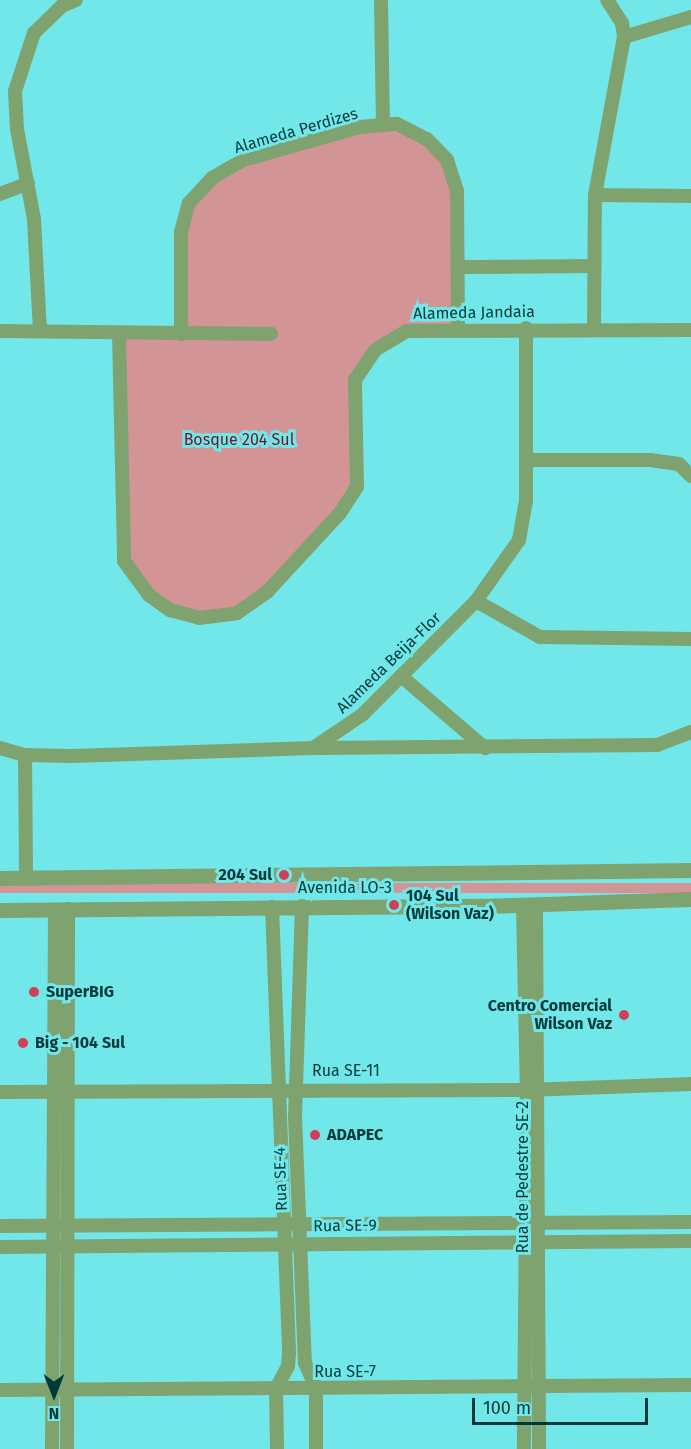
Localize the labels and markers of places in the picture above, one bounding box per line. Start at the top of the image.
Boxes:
place label: 204 Sul [218,865,272,885]
marker: 204 Sul [277,868,291,882]
place label: 104 Sul (Wilson Vaz) [406,886,494,924]
marker: 104 Sul (Wilson Vaz) [387,898,401,912]
place label: SuperBIG [46,982,114,1002]
marker: SuperBIG [27,985,41,999]
place label: Centro Comercial Wilson Vaz [488,996,612,1034]
marker: Centro Comercial Wilson Vaz [617,1008,631,1022]
place label: Big - 104 Sul [35,1033,125,1053]
marker: Big - 104 Sul [16,1036,30,1050]
place label: ADAPEC [327,1125,383,1145]
marker: ADAPEC [308,1128,322,1142]

